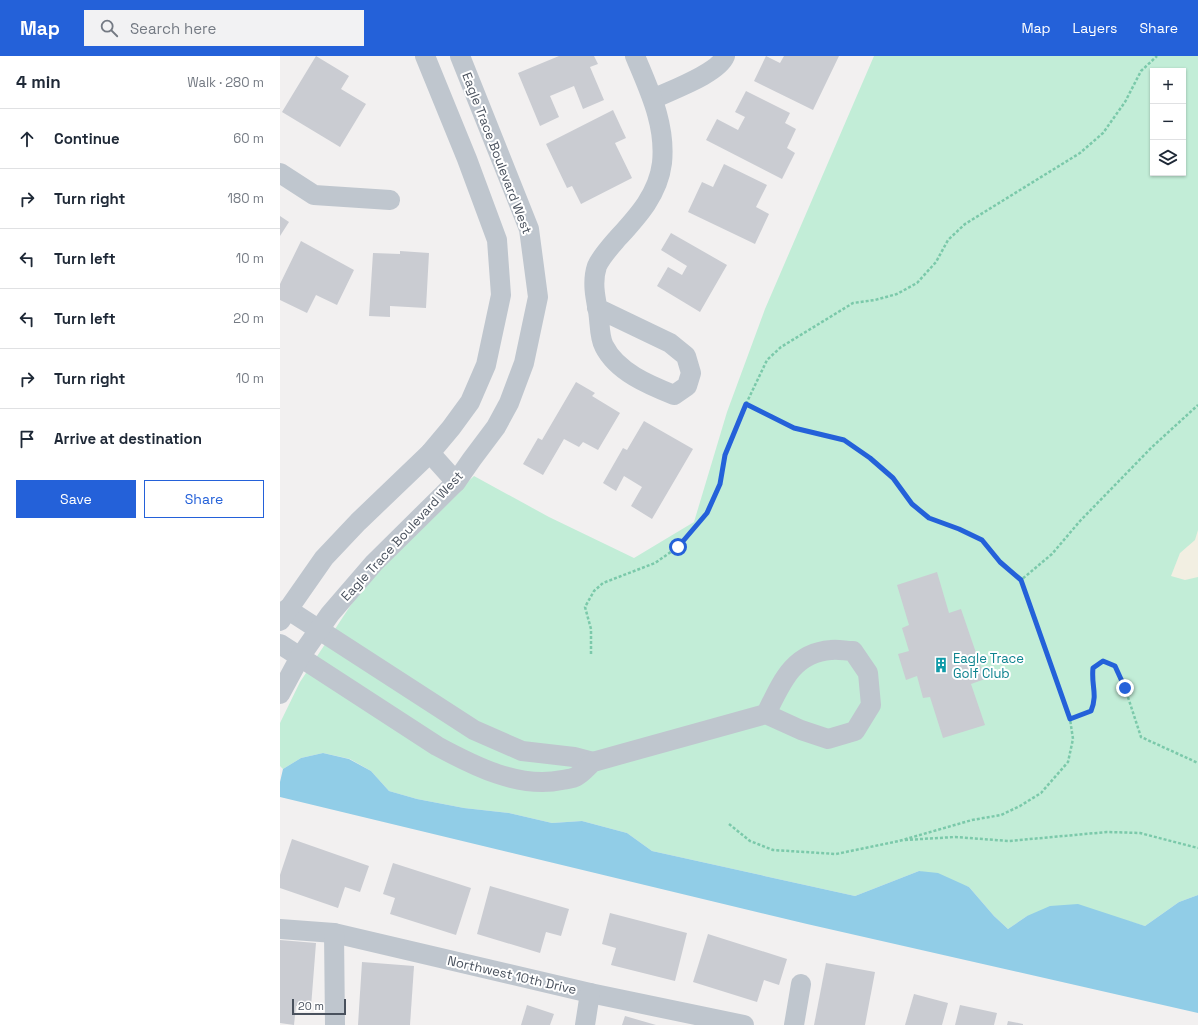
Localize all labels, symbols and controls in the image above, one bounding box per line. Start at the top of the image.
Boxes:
search box [84,10,364,46]
text: Map [20,16,60,41]
icon: search [98,17,120,39]
text: Search here [130,19,216,38]
text: Map [1021,19,1051,37]
text: Layers [1073,19,1117,37]
text: Share [1139,19,1178,37]
map controls [1150,68,1186,176]
button: + [1150,68,1186,104]
street label: Eagle Trace Boulevard West [458,70,536,236]
text: 4 min [16,71,61,93]
text: Walk · 280 m [187,74,264,91]
button: − [1150,104,1186,140]
icon: ahead [16,128,38,150]
text: Continue [54,129,120,148]
text: 60 m [233,130,264,147]
button: layers [1150,140,1186,176]
icon: right [16,188,38,210]
text: Turn right [54,189,125,208]
text: 180 m [228,190,264,207]
icon: left [16,248,38,270]
text: Turn left [54,249,116,268]
text: 10 m [236,250,264,267]
icon: left [16,308,38,330]
text: Turn left [54,309,116,328]
text: 20 m [233,310,264,327]
icon: right [16,368,38,390]
text: Turn right [54,369,125,388]
text: 10 m [236,370,264,387]
icon: arrive [16,428,38,450]
text: Arrive at destination [54,429,202,448]
street label: Eagle Trace Boulevard West [337,467,467,605]
button: Save [16,480,136,518]
button: Share [144,480,264,518]
route start [669,538,687,556]
place label: Eagle Trace Golf Club [953,650,1024,682]
building icon: Eagle Trace Golf Club [932,656,950,674]
route end [1116,679,1134,697]
street label: Northwest 10th Drive [446,952,578,998]
scale bar [292,997,346,1016]
text: 20 m [298,999,324,1013]

